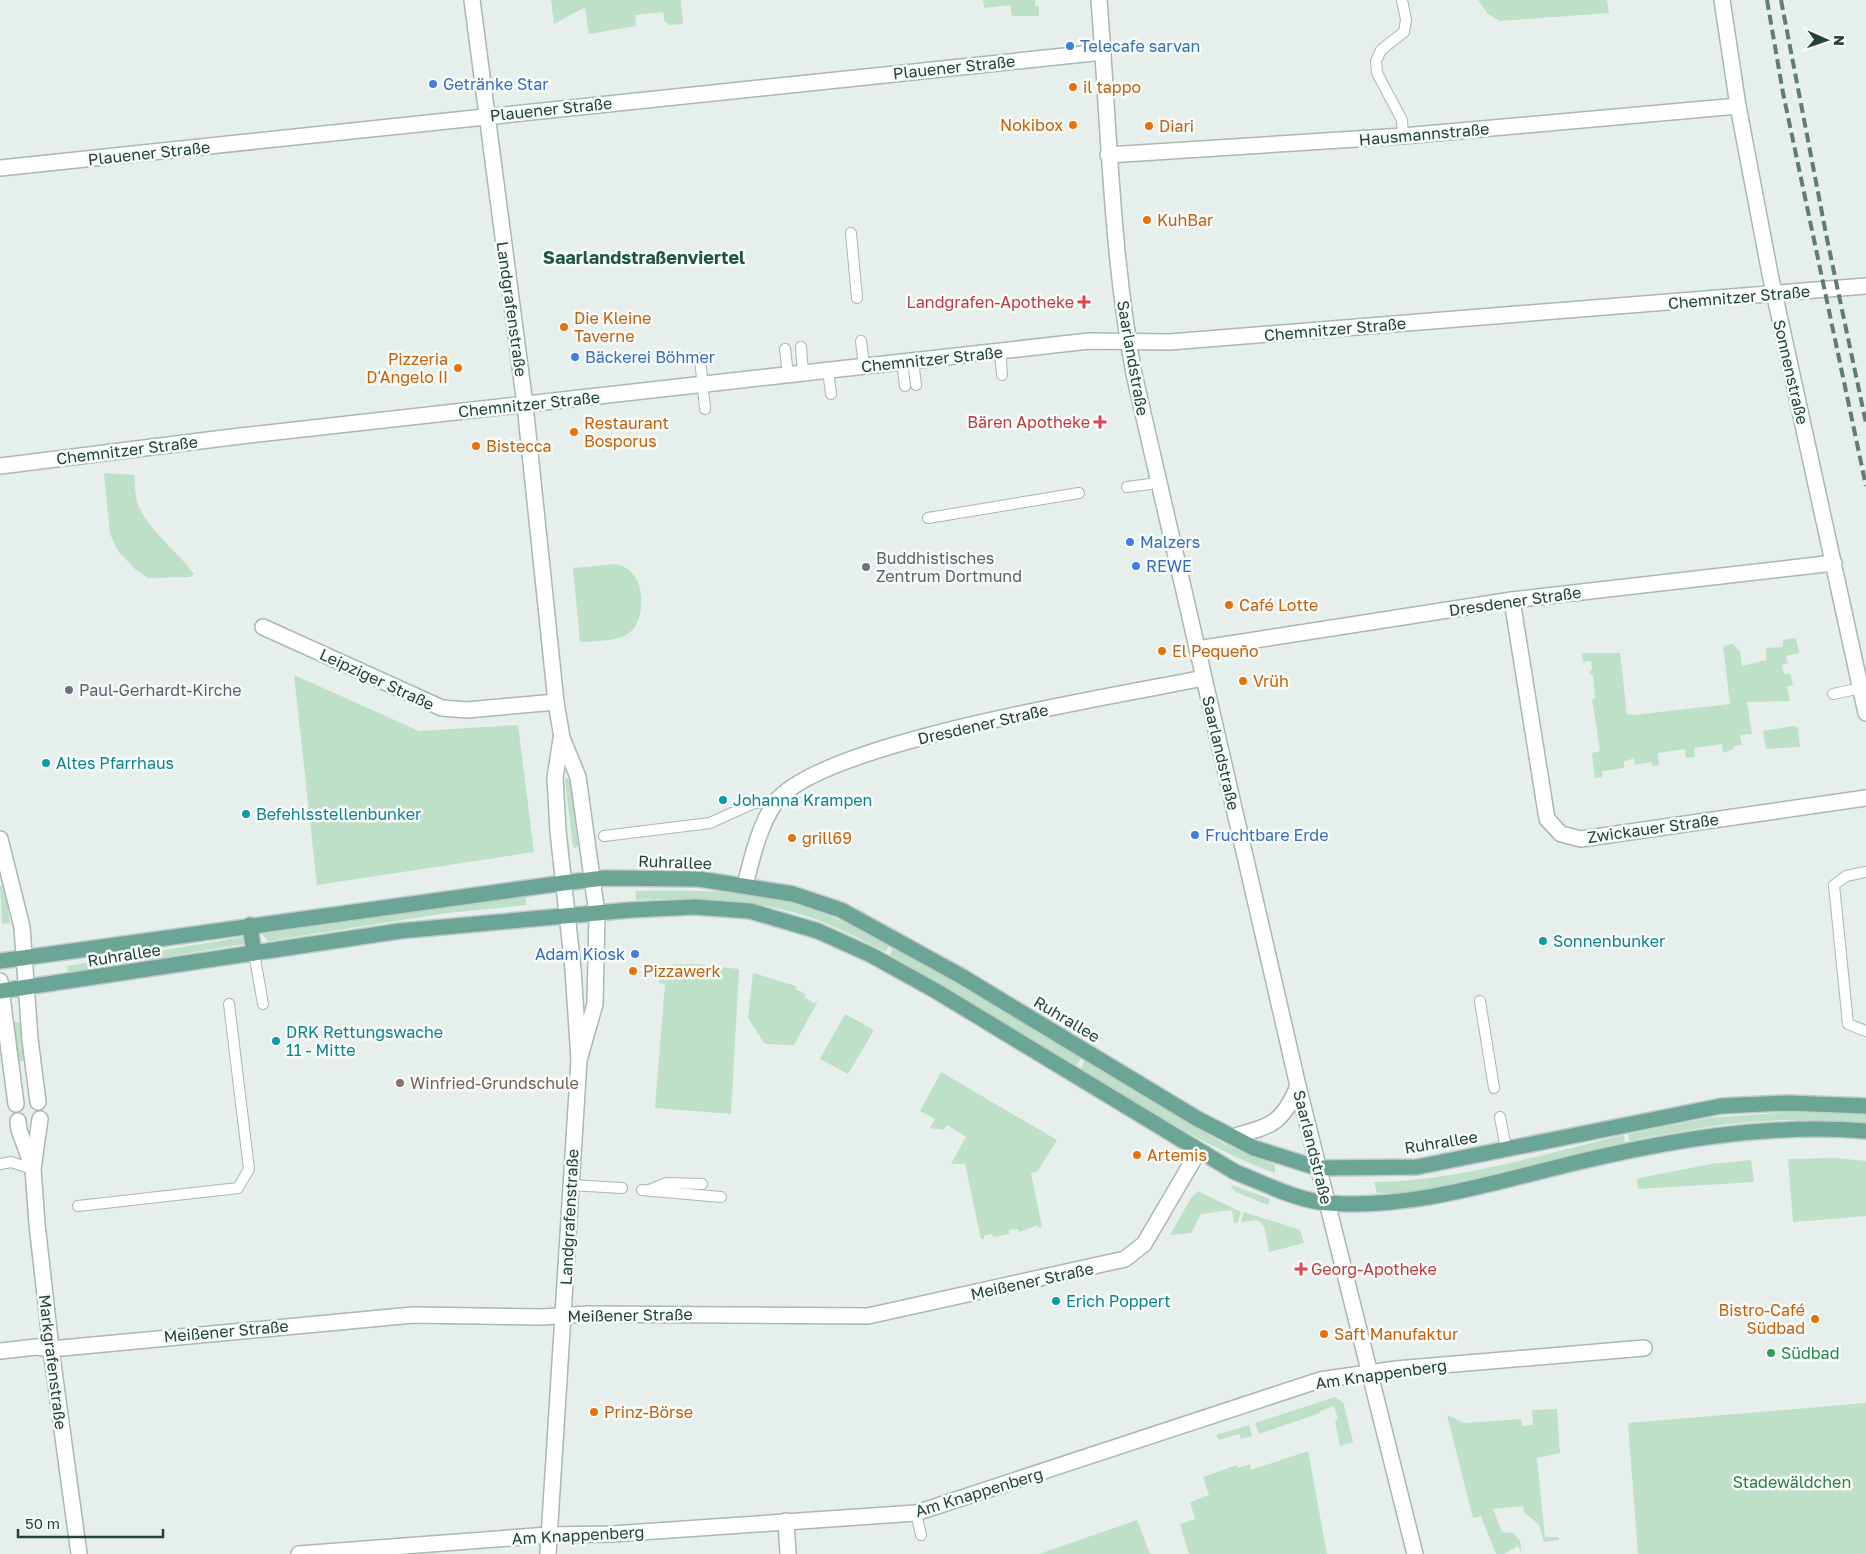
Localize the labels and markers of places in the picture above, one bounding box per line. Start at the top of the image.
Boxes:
place label: Telecafe sarvan [1080,36,1200,56]
marker: Telecafe sarvan [1064,40,1076,52]
place label: Getränke Star [443,74,549,94]
place label: il tappo [1083,77,1141,97]
marker: Getränke Star [427,78,439,90]
marker: il tappo [1067,81,1079,93]
place label: Nokibox [1000,115,1063,135]
place label: Diari [1159,116,1194,136]
marker: Nokibox [1067,119,1079,131]
marker: Diari [1143,120,1155,132]
place label: KuhBar [1157,210,1213,230]
marker: KuhBar [1141,214,1153,226]
place label: Landgrafen-Apotheke [906,292,1074,312]
marker: Landgrafen-Apotheke [1078,296,1090,308]
place label: Die Kleine Taverne [574,308,651,346]
marker: Die Kleine Taverne [558,321,570,333]
place label: Bäckerei Böhmer [585,347,715,367]
place label: Pizzeria D'Angelo II [366,349,448,387]
marker: Bäckerei Böhmer [569,351,581,363]
marker: Pizzeria D'Angelo II [452,362,464,374]
place label: Bären Apotheke [967,412,1090,432]
place label: Restaurant Bosporus [584,413,669,451]
marker: Bären Apotheke [1094,416,1106,428]
marker: Restaurant Bosporus [568,426,580,438]
place label: Bistecca [486,436,552,456]
marker: Bistecca [470,440,482,452]
place label: Malzers [1140,532,1200,552]
marker: Malzers [1124,536,1136,548]
place label: Buddhistisches Zentrum Dortmund [876,548,1022,586]
place label: REWE [1146,556,1192,576]
marker: REWE [1130,560,1142,572]
marker: Buddhistisches Zentrum Dortmund [860,561,872,573]
place label: Café Lotte [1239,595,1318,615]
marker: Café Lotte [1223,599,1235,611]
place label: El Pequeño [1172,641,1259,661]
marker: El Pequeño [1156,645,1168,657]
place label: Vrüh [1253,671,1289,691]
marker: Vrüh [1237,675,1249,687]
place label: Paul-Gerhardt-Kirche [79,680,242,700]
marker: Paul-Gerhardt-Kirche [63,684,75,696]
place label: Altes Pfarrhaus [56,753,174,773]
marker: Altes Pfarrhaus [40,757,52,769]
place label: Johanna Krampen [733,790,872,810]
marker: Johanna Krampen [717,794,729,806]
place label: Befehlsstellenbunker [256,804,421,824]
marker: Befehlsstellenbunker [240,808,252,820]
place label: Fruchtbare Erde [1205,825,1328,845]
place label: grill69 [802,828,852,848]
marker: Fruchtbare Erde [1189,829,1201,841]
marker: grill69 [786,832,798,844]
place label: Sonnenbunker [1553,931,1665,951]
marker: Sonnenbunker [1537,935,1549,947]
place label: Adam Kiosk [535,944,625,964]
marker: Adam Kiosk [629,948,641,960]
place label: Pizzawerk [643,961,721,981]
marker: Pizzawerk [627,965,639,977]
place label: DRK Rettungswache 11 - Mitte [286,1022,443,1060]
marker: DRK Rettungswache 11 - Mitte [270,1035,282,1047]
place label: Winfried-Grundschule [410,1073,579,1093]
marker: Winfried-Grundschule [394,1077,406,1089]
place label: Artemis [1147,1145,1207,1165]
marker: Artemis [1131,1149,1143,1161]
place label: Georg-Apotheke [1311,1259,1437,1279]
marker: Georg-Apotheke [1295,1263,1307,1275]
place label: Erich Poppert [1066,1291,1171,1311]
marker: Erich Poppert [1050,1295,1062,1307]
place label: Bistro-Café Südbad [1718,1300,1805,1338]
marker: Bistro-Café Südbad [1809,1313,1821,1325]
place label: Saft Manufaktur [1334,1324,1458,1344]
marker: Saft Manufaktur [1318,1328,1330,1340]
place label: Südbad [1781,1343,1839,1363]
marker: Südbad [1765,1347,1777,1359]
place label: Prinz-Börse [604,1402,693,1422]
marker: Prinz-Börse [588,1406,600,1418]

